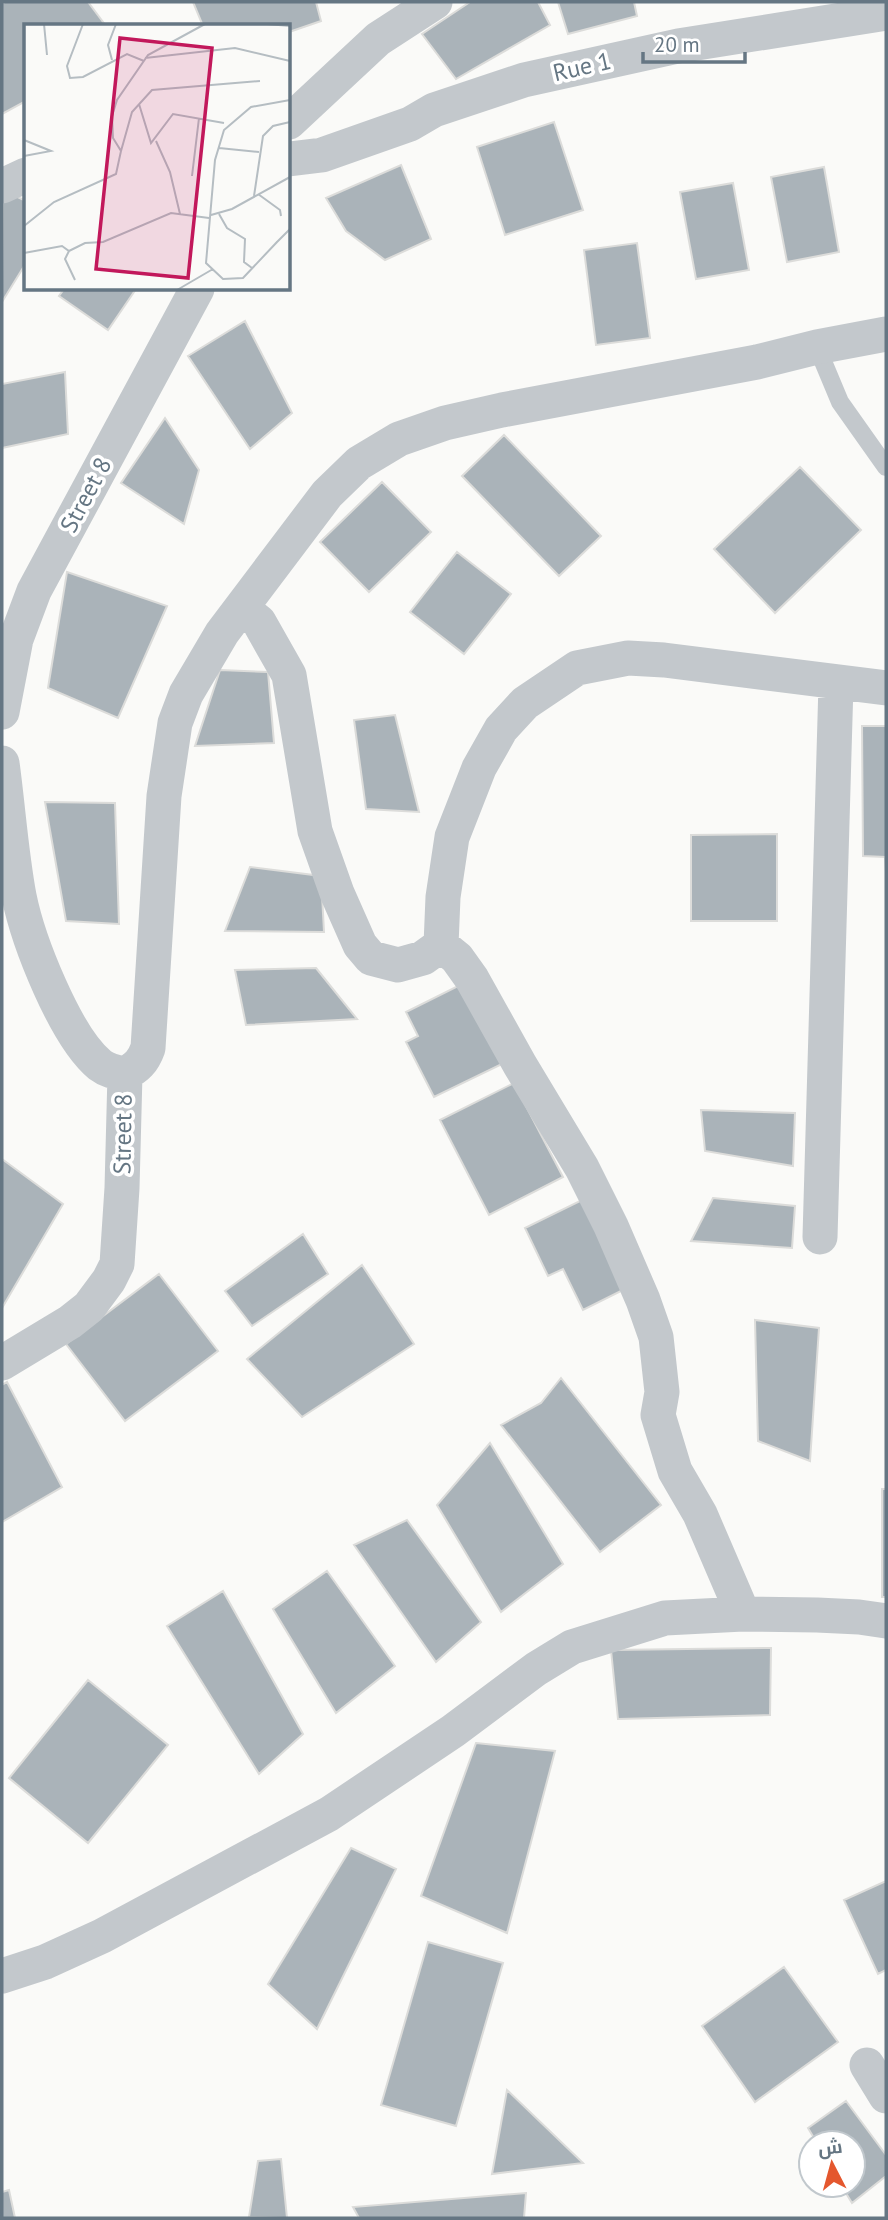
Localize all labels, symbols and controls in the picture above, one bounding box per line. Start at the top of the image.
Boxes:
scale bar [643,21,744,65]
inset map [24,24,290,290]
text: 20 m [654,31,700,58]
street label: Rue 1 [550,45,614,88]
street label: Street 8 [53,452,118,538]
street label: Street 8 [106,1093,139,1175]
north arrow [797,2129,867,2199]
text: ش [817,2134,844,2160]

